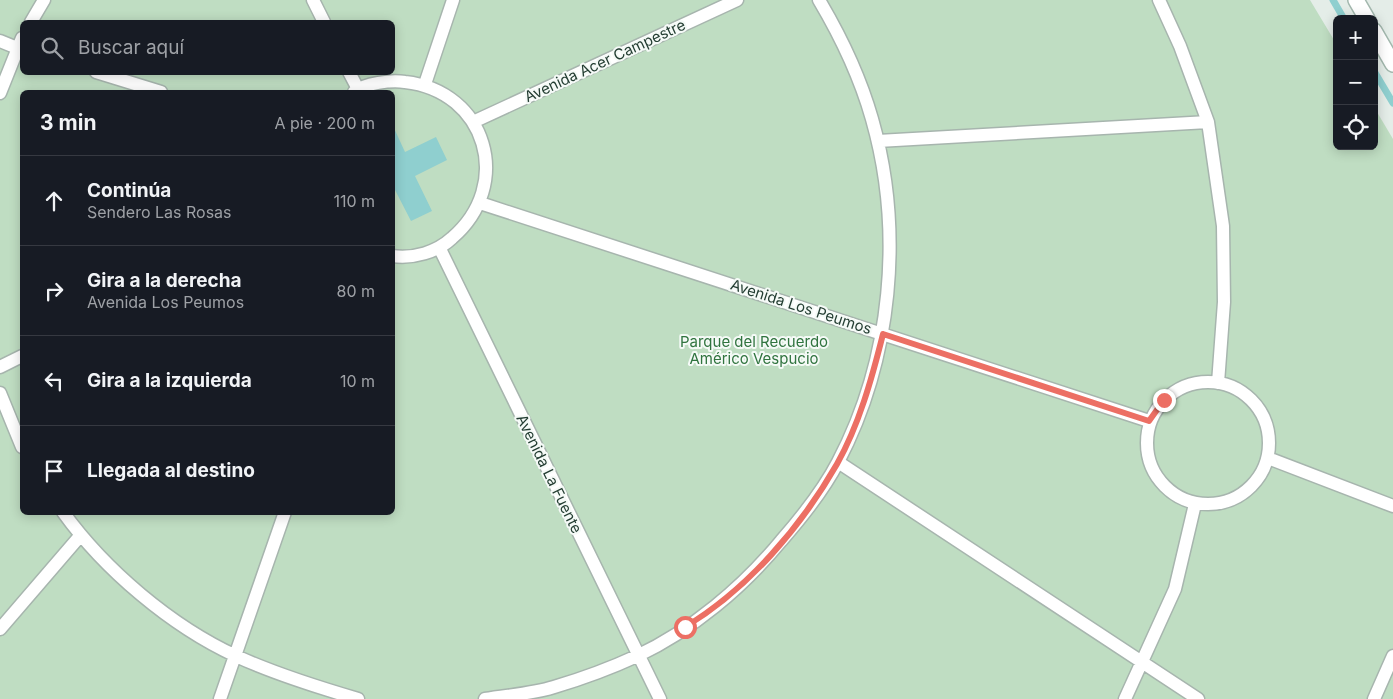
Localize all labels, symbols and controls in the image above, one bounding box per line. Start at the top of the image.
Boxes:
street label: Avenida Acer Campestre [521,15,688,106]
map controls [1333,15,1378,150]
button: + [1333,15,1378,60]
search box [20,20,395,75]
icon: search [38,34,66,62]
text: Buscar aquí [78,36,184,59]
button: − [1333,60,1378,105]
button: locate [1333,105,1378,150]
text: 3 min [40,110,96,135]
text: A pie · 200 m [274,113,375,133]
text: Continúa [87,179,171,202]
icon: ahead [40,187,68,215]
text: 110 m [333,191,375,211]
text: Sendero Las Rosas [87,202,232,222]
text: Gira a la derecha [87,269,242,292]
street label: Avenida Los Peumos [728,275,874,338]
icon: right [40,277,68,305]
text: 80 m [336,281,375,301]
text: Avenida Los Peumos [87,292,244,312]
park label: Parque del Recuerdo Américo Vespucio [680,332,828,368]
icon: left [40,367,68,395]
text: Gira a la izquierda [87,369,252,392]
text: 10 m [340,371,375,391]
route end [1153,389,1176,412]
street label: Avenida La Fuente [512,411,586,536]
icon: arrive [40,457,68,485]
text: Llegada al destino [87,459,255,482]
route start [674,616,697,639]

